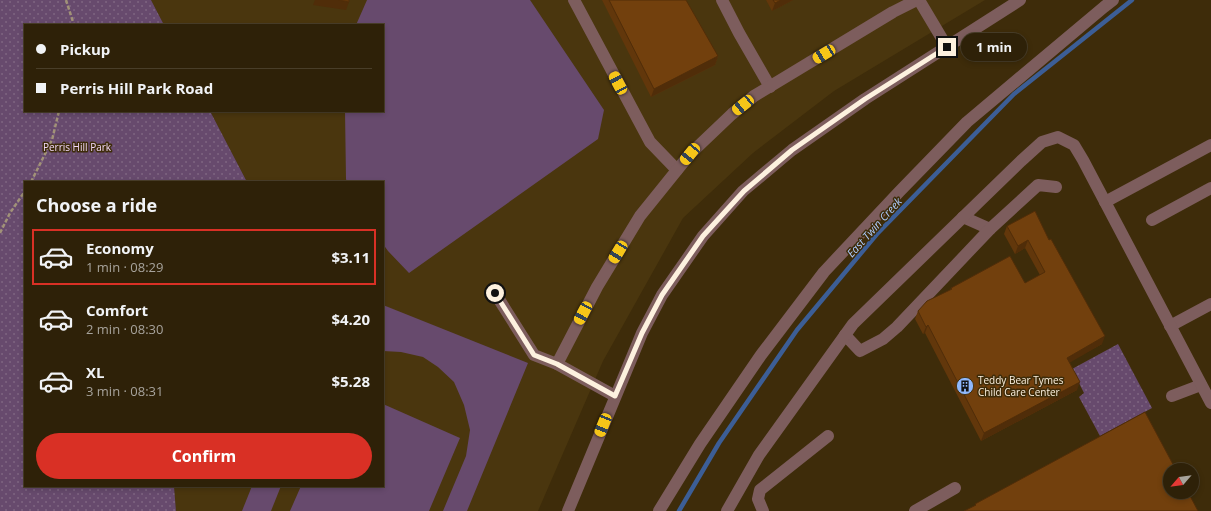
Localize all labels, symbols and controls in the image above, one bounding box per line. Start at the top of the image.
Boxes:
callout: 1 min [961,33,1027,61]
route end [938,38,956,56]
text: 1 min [976,38,1012,56]
text: Pickup [60,39,110,59]
car [811,43,837,65]
car [607,70,629,96]
text: Perris Hill Park Road [60,78,213,98]
car [730,93,756,117]
park label: Perris Hill Park [43,140,112,154]
car [678,141,702,167]
text: Choose a ride [36,193,157,217]
water label: East Twin Creek [843,193,905,260]
text: Economy [86,238,154,258]
icon: car [38,239,74,275]
car [607,239,629,265]
text: $3.11 [331,247,370,267]
text: 1 min · 08:29 [86,258,163,276]
route start [486,284,504,302]
text: Comfort [86,300,148,320]
car [572,300,594,326]
icon: car [38,301,74,337]
text: $4.20 [331,309,370,329]
text: 2 min · 08:30 [86,320,163,338]
text: XL [86,362,104,382]
icon: car [38,363,74,399]
text: $5.28 [331,371,370,391]
place label: Teddy Bear Tymes Child Care Center [978,373,1064,399]
building icon: Teddy Bear Tymes Child Care Center [955,376,975,396]
text: 3 min · 08:31 [86,382,163,400]
car [593,412,613,438]
button: Confirm [36,433,372,479]
north arrow [1163,463,1199,499]
map controls [1163,463,1199,499]

